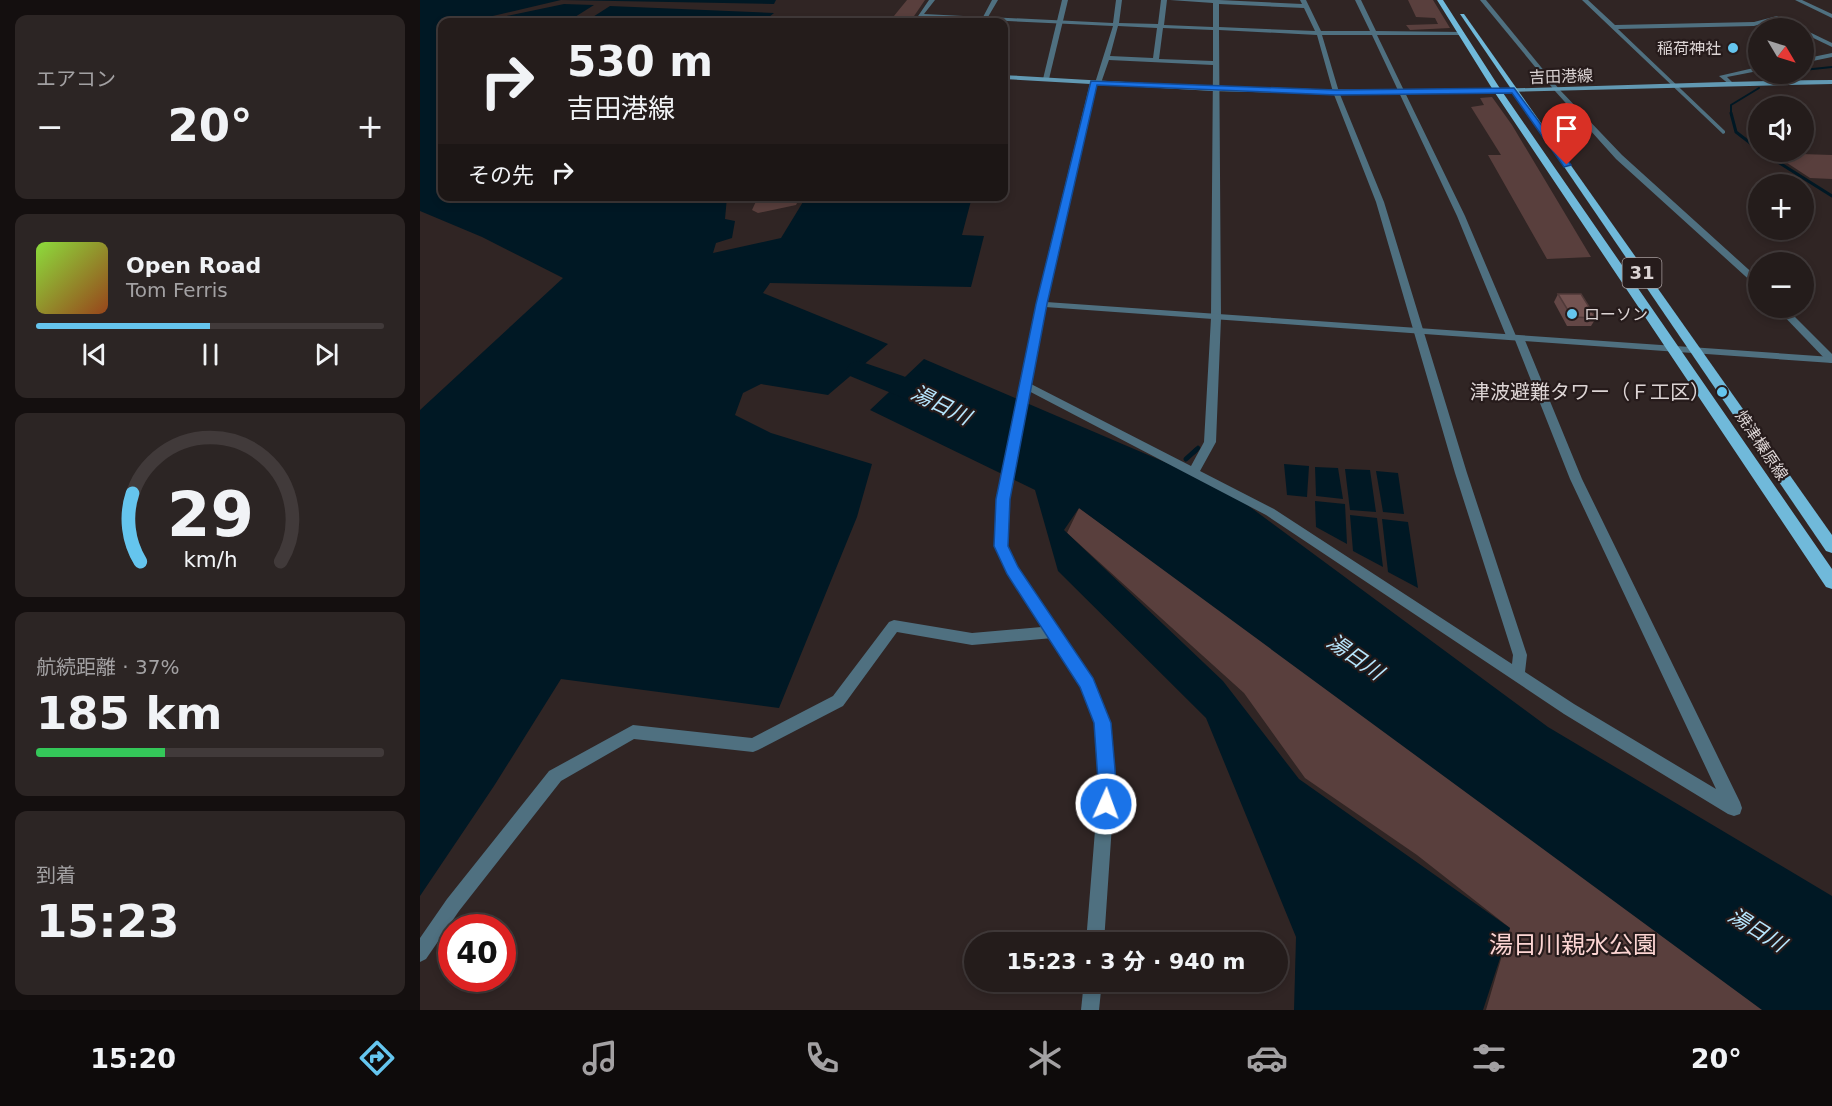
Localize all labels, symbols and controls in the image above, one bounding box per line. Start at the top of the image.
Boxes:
north arrow [1748,18,1814,84]
map controls [1748,18,1814,318]
text: 530 m [567,37,713,86]
place label: 稲荷神社 [1657,39,1721,58]
marker: 稲荷神社 [1726,41,1740,55]
icon: right [468,42,546,120]
street label: 吉田港線 [1529,66,1593,87]
text: エアコン [36,67,116,91]
text: 吉田港線 [567,93,675,124]
button: sound [1748,96,1814,162]
text: 20° [167,99,253,152]
pin [1541,103,1592,165]
text: − [36,107,64,146]
text: + [356,107,384,146]
icon: arrive [1550,112,1583,145]
icon: right [546,156,579,189]
text: その先 [468,163,534,188]
button: + [1748,174,1814,240]
button: − [1748,252,1814,318]
text: Open Road [126,253,261,278]
road number: 31 [1622,258,1662,288]
text: Tom Ferris [126,278,228,302]
place label: ローソン [1584,305,1648,324]
marker: ローソン [1565,307,1579,321]
icon: previous [78,338,111,371]
icon: pause [194,338,227,371]
icon: next [310,338,343,371]
water label: 湯日川 [907,380,976,430]
place label: 津波避難タワー（Ｆ工区） [1470,380,1710,404]
marker: 津波避難タワー（Ｆ工区） [1715,385,1729,399]
street label: 焼津榛原線 [1731,407,1792,484]
text: 29 [167,478,253,551]
text: km/h [183,547,237,572]
water label: 湯日川 [1322,629,1389,686]
text: 航続距離 · 37% [36,655,180,679]
text: 185 km [36,687,222,740]
position arrow [1074,772,1138,836]
text: 到着 [36,863,76,887]
text: 15:23 [36,895,179,948]
water label: 湯日川 [1724,903,1792,958]
speed limit sign: 40 [438,914,516,992]
park label: 湯日川親水公園 [1489,931,1657,959]
text: 15:23 · 3 分 · 940 m [1007,949,1245,974]
icon: directions [356,1037,398,1079]
icon: music [579,1037,621,1079]
icon: phone [801,1037,843,1079]
icon: climate [1024,1037,1066,1079]
icon: car [1246,1037,1288,1079]
icon: filters [1468,1037,1510,1079]
text: 15:20 [90,1043,176,1074]
text: 20° [1691,1043,1742,1074]

